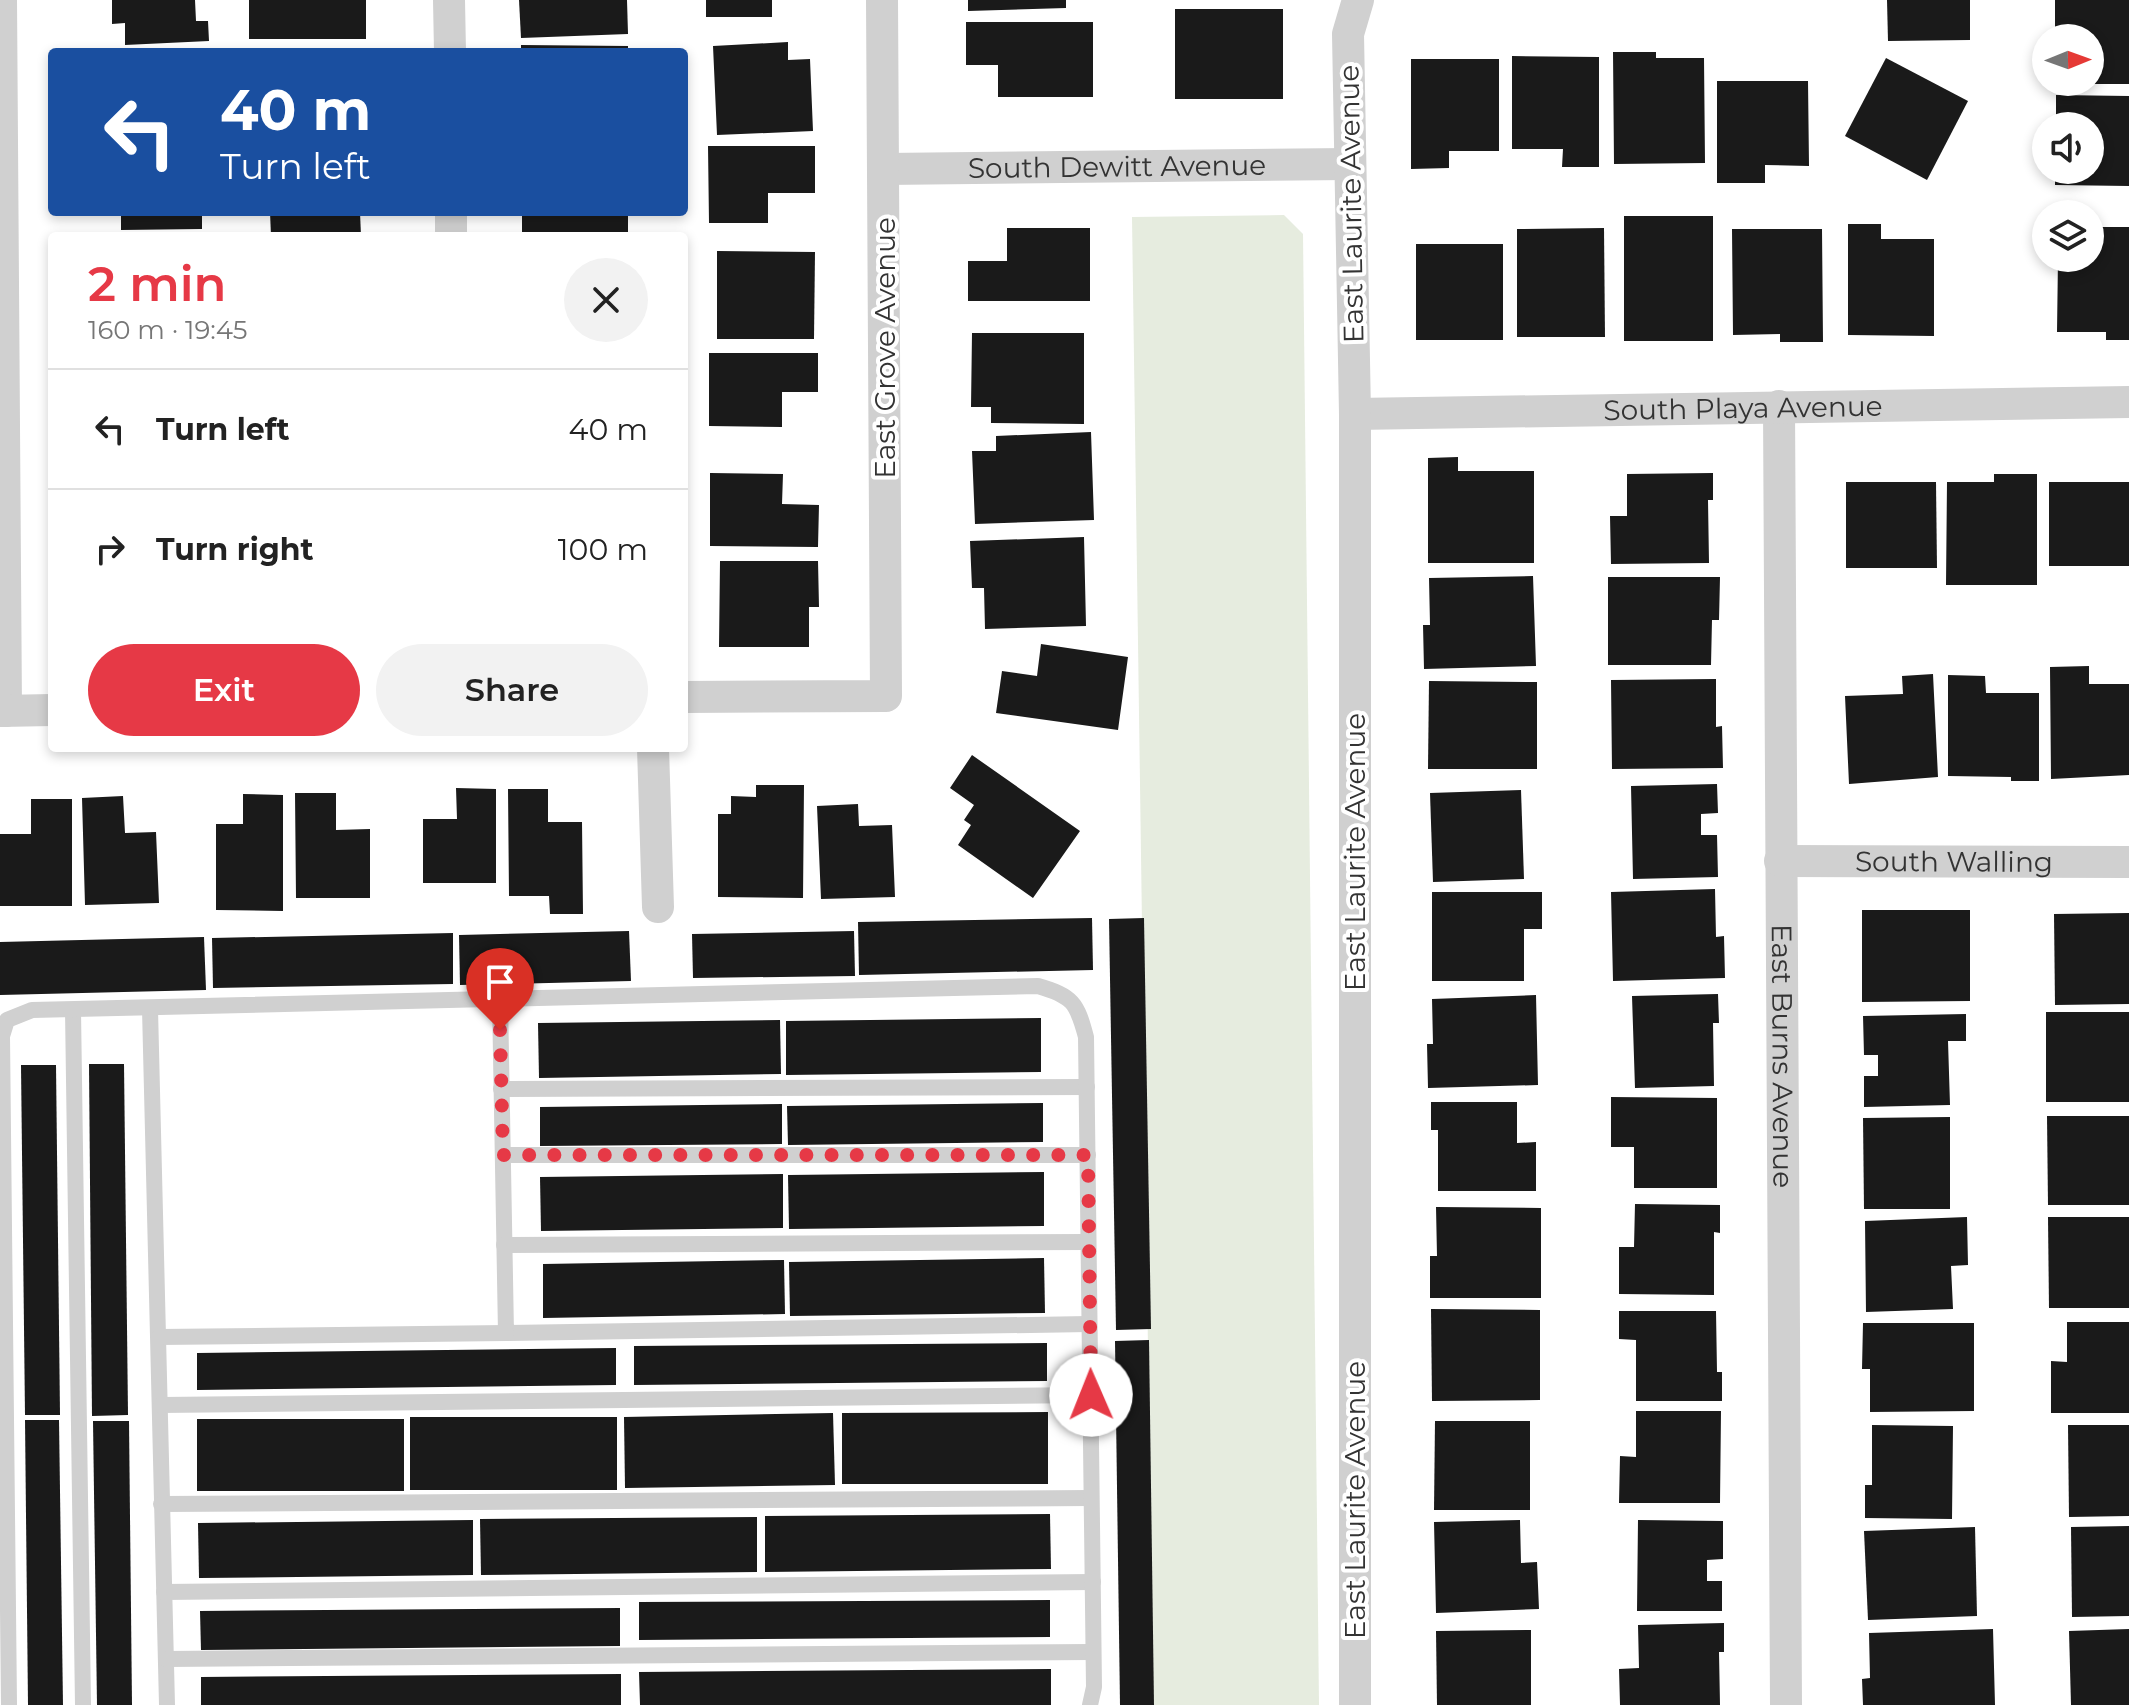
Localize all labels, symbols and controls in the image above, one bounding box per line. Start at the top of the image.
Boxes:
north arrow [2032,24,2104,96]
map controls [2032,24,2104,272]
street label: East Laurite Avenue [1332,65,1370,343]
text: 40 m [220,76,371,144]
icon: left [88,80,192,184]
button: sound [2032,112,2104,184]
text: Turn left [220,144,371,188]
street label: South Dewitt Avenue [968,148,1266,185]
button: layers [2032,200,2104,272]
street label: East Grove Avenue [868,217,902,479]
text: 2 min [88,255,226,313]
button: close [564,258,648,342]
text: 160 m · 19:45 [88,314,248,346]
street label: South Playa Avenue [1603,389,1883,427]
icon: left [88,407,132,451]
text: Turn left [156,411,289,448]
text: 40 m [569,411,648,448]
icon: right [88,527,132,571]
text: Turn right [156,531,313,568]
text: 100 m [558,531,648,568]
button: Exit [88,644,360,736]
button: Share [376,644,648,736]
street label: East Laurite Avenue [1338,713,1372,991]
street label: South Walling [1855,844,2053,879]
street label: East Burns Avenue [1765,924,1800,1188]
pin [466,948,534,1030]
icon: arrive [478,960,522,1004]
position arrow [1049,1353,1133,1437]
street label: East Laurite Avenue [1338,1361,1372,1639]

